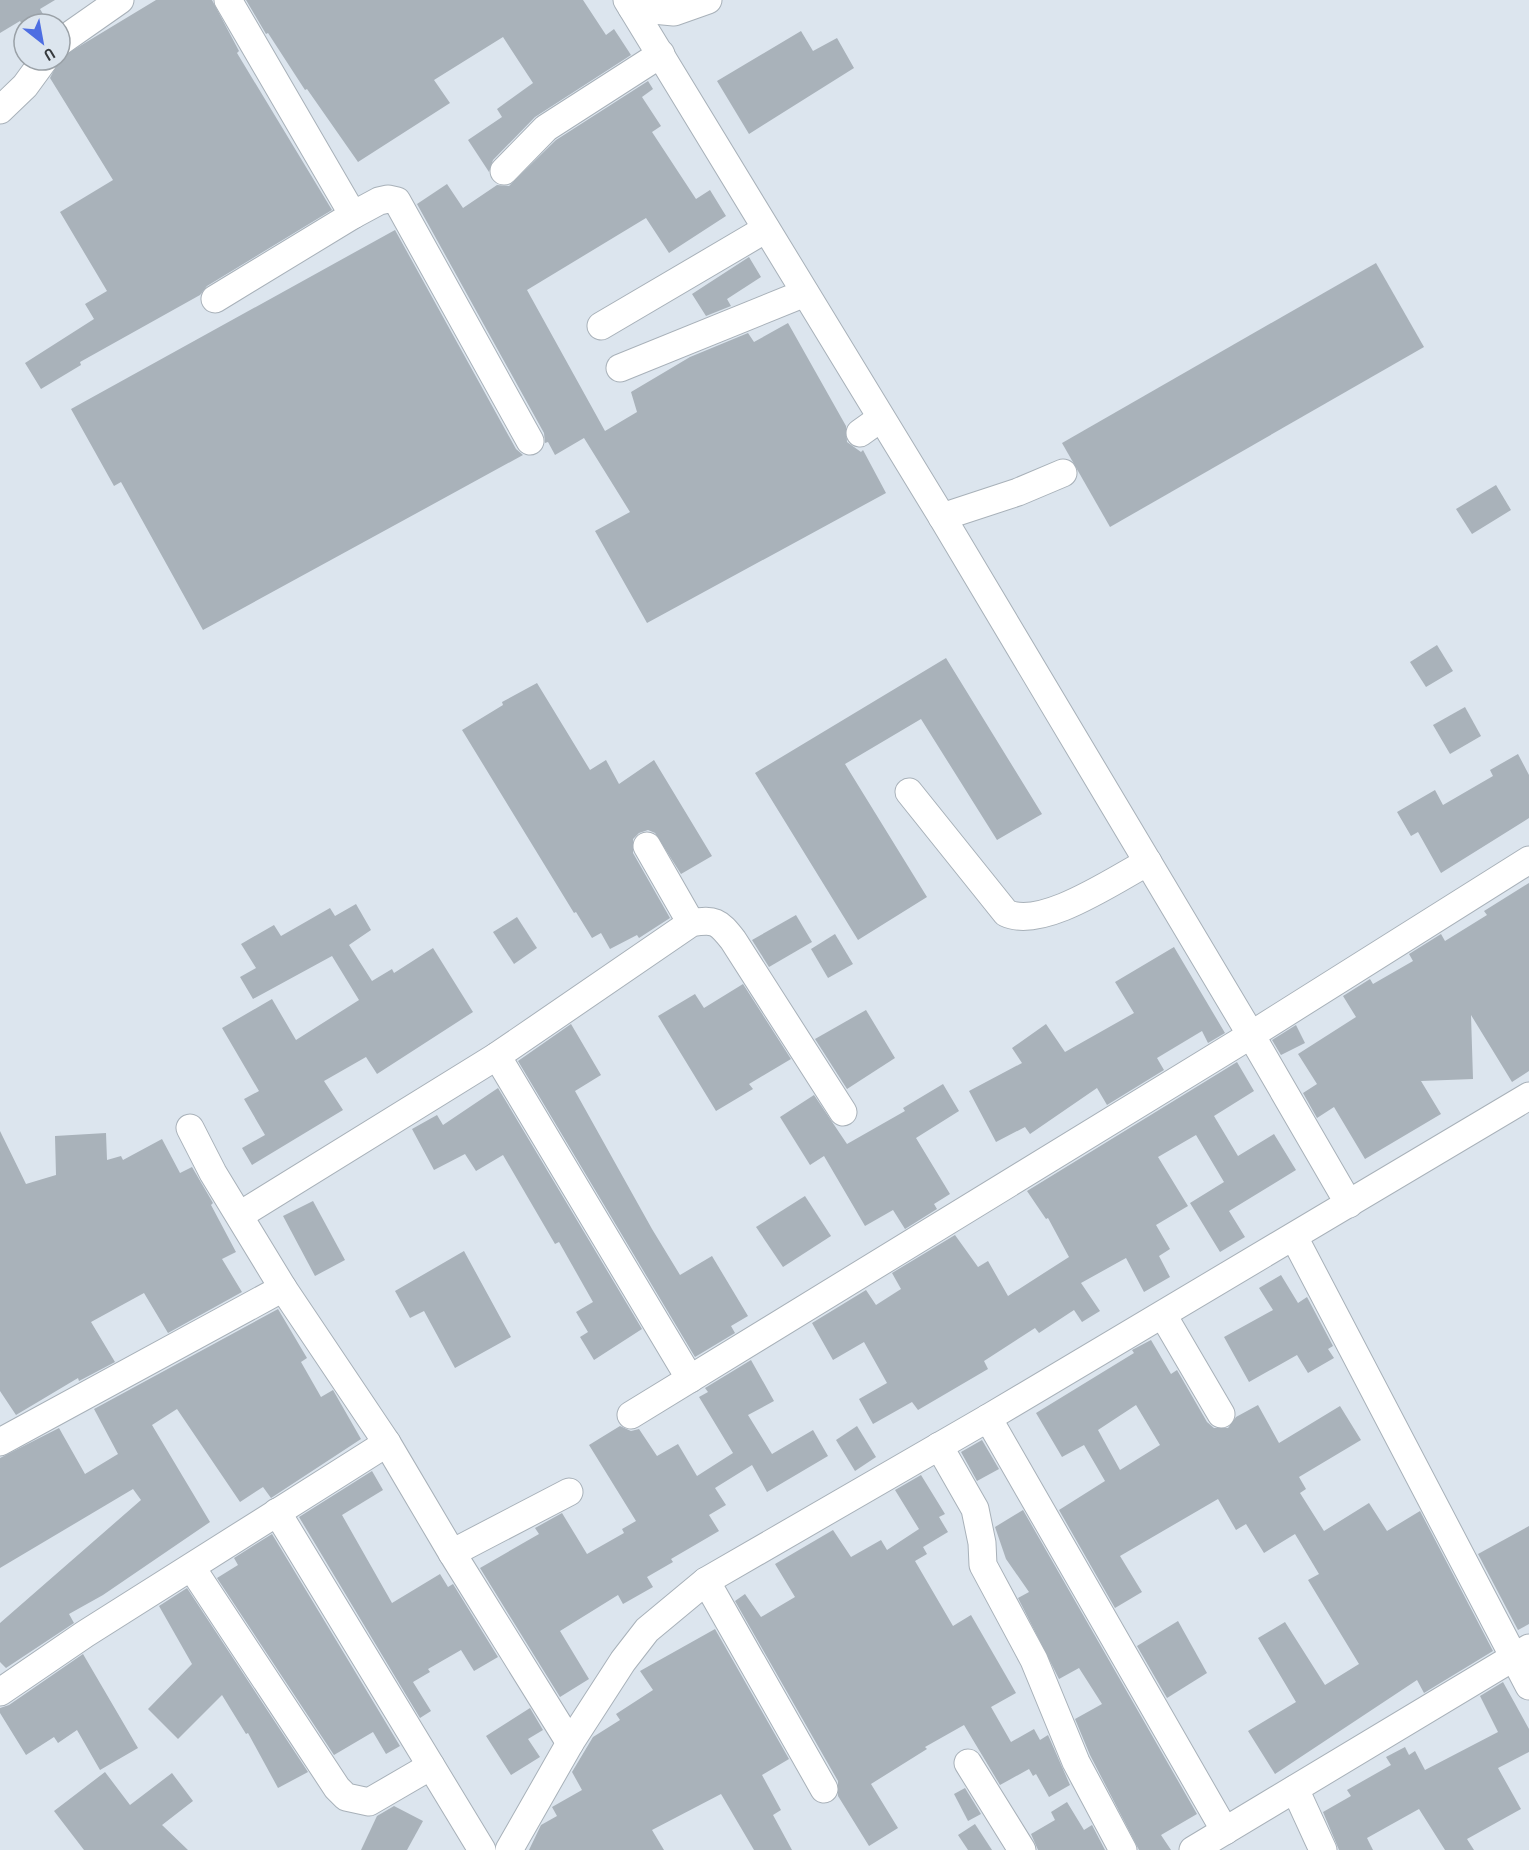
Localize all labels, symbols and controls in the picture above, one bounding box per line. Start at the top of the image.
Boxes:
north arrow [12,12,72,72]
text: U [40,43,59,67]

